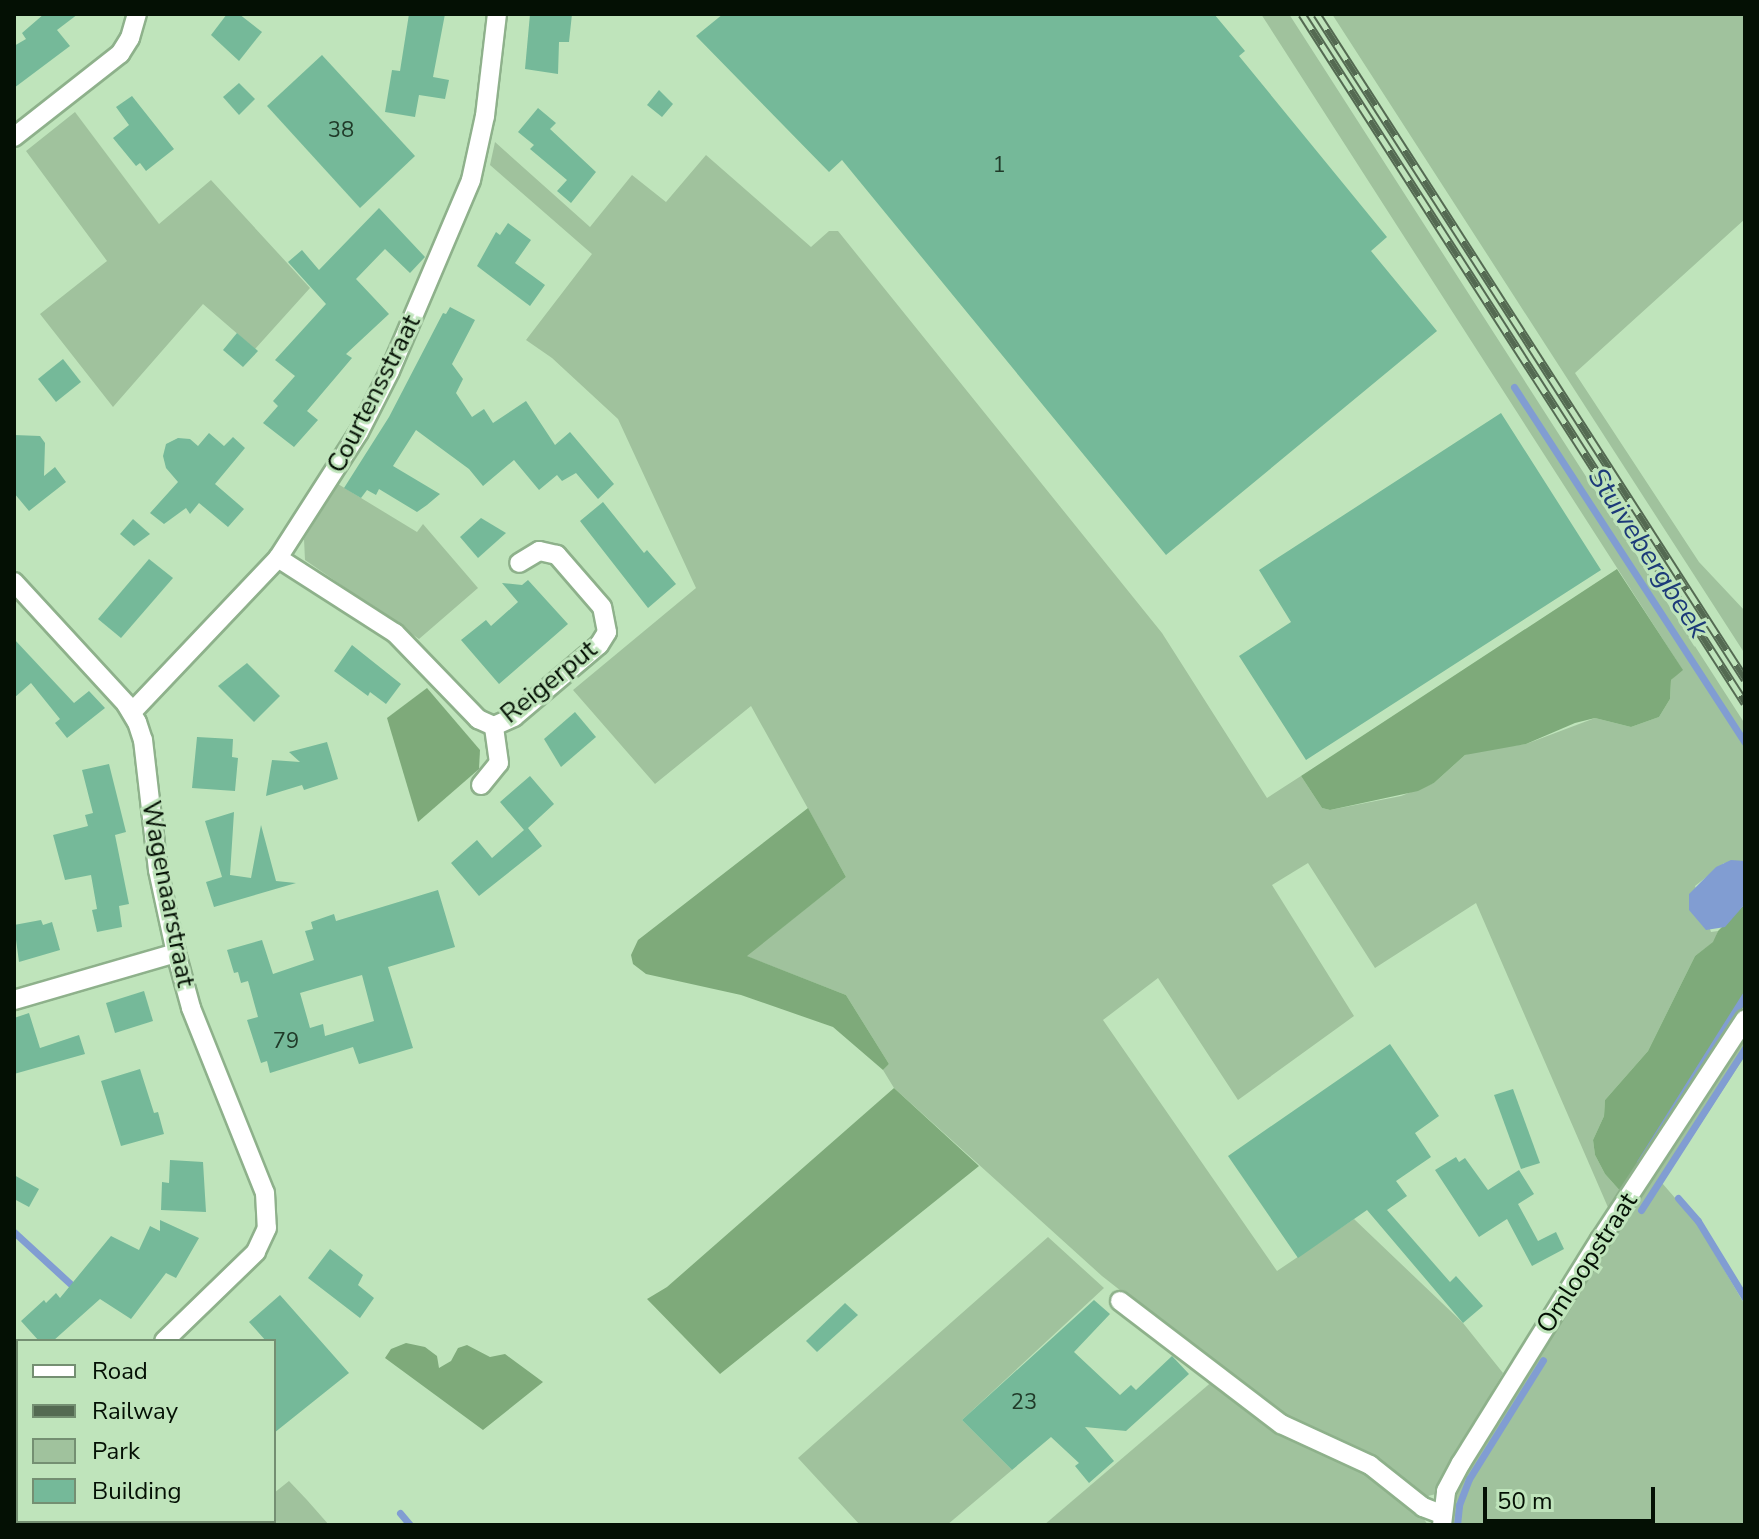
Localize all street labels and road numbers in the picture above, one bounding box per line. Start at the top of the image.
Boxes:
street label: Courtensstraat [321,310,427,478]
street label: Reigerput [495,634,603,730]
street label: Wagenaarstraat [135,798,201,990]
street label: Omloopstraat [1530,1187,1644,1339]

